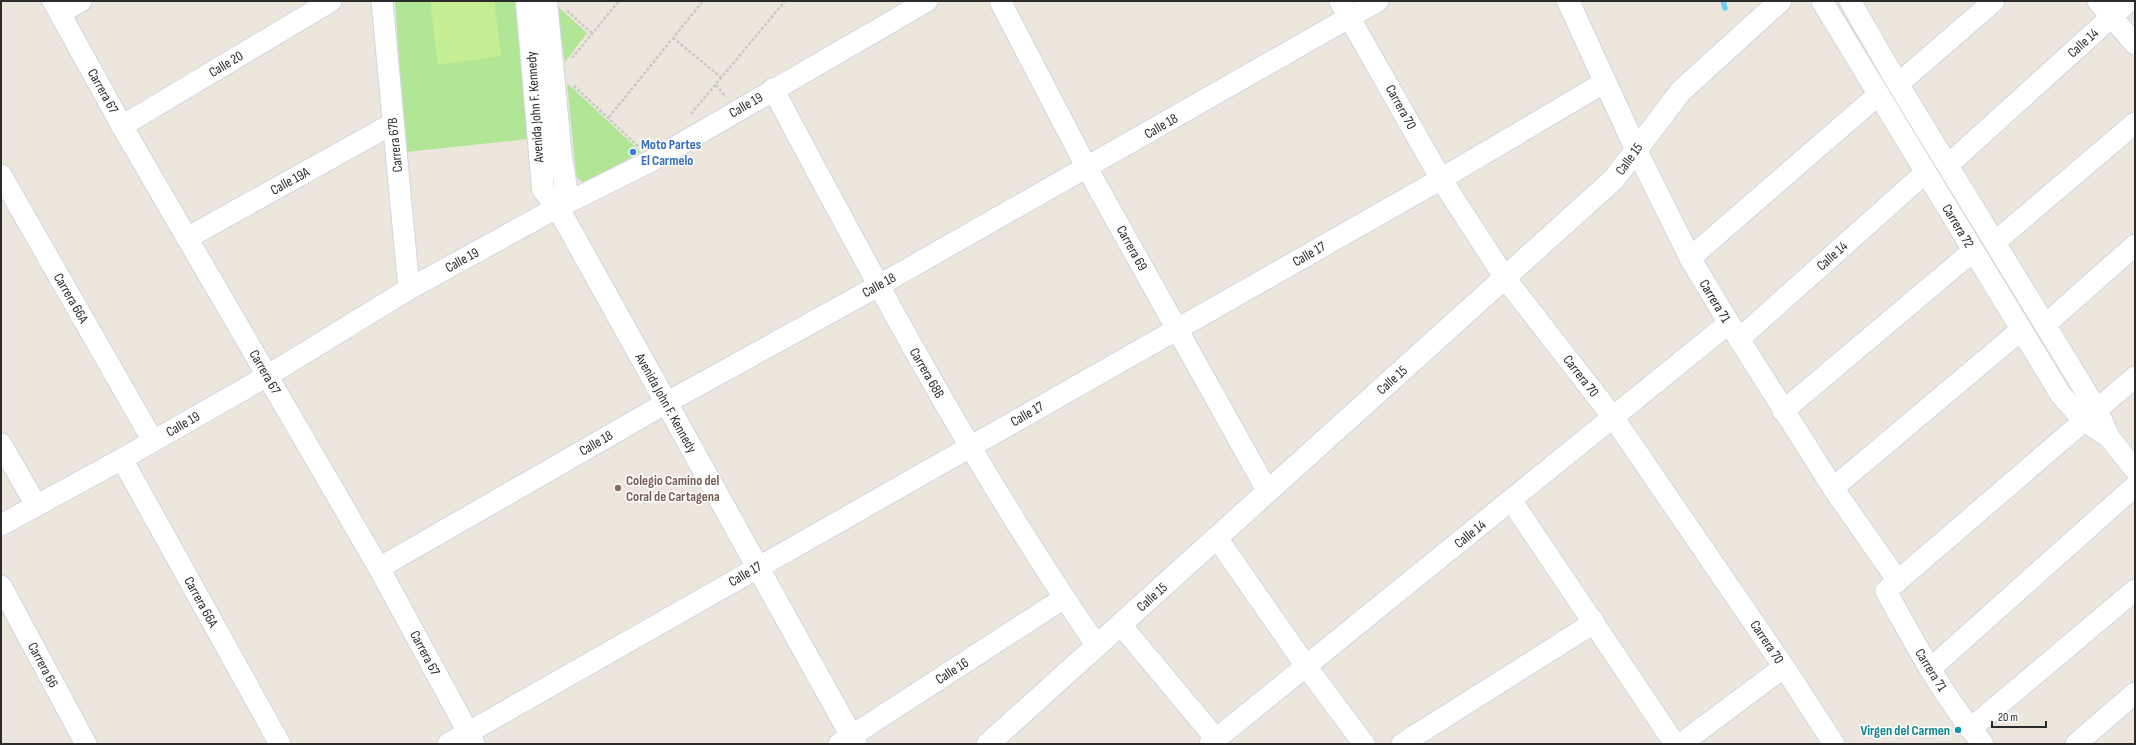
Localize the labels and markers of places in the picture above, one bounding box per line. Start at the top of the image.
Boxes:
place label: Moto Partes El Carmelo [641,136,701,169]
marker: Moto Partes El Carmelo [628,147,638,157]
place label: Colegio Camino del Coral de Cartagena [626,472,720,505]
marker: Colegio Camino del Coral de Cartagena [613,483,623,493]
place label: Virgen del Carmen [1860,722,1950,739]
marker: Virgen del Carmen [1953,725,1963,735]

